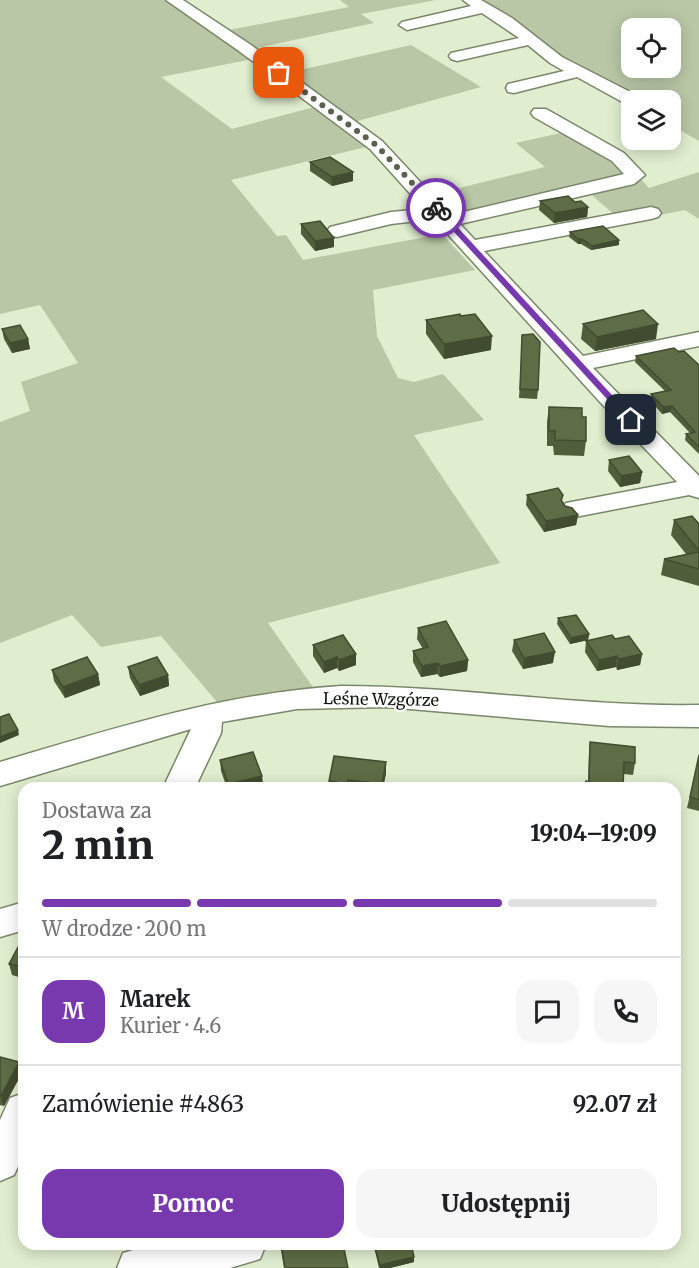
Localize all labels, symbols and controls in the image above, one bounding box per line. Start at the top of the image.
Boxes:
map controls [621,18,681,150]
button: locate [621,18,681,78]
pin [253,47,304,98]
icon: bag [262,56,295,89]
button: layers [621,90,681,150]
courier [406,178,466,238]
icon: bike [420,192,453,225]
pin [605,394,656,445]
icon: home [614,403,647,436]
street label: Leśne Wzgórze [323,688,439,710]
text: Dostawa za [42,798,152,823]
text: 19:04–19:09 [530,819,657,847]
text: 2 min [42,821,154,870]
text: W drodze · 200 m [42,916,206,941]
button: chat [516,980,579,1043]
button: phone [594,980,657,1043]
text: Marek [120,985,191,1013]
text: M [62,997,85,1025]
text: Kurier · 4.6 [120,1013,221,1038]
text: Zamówienie #4863 [42,1090,244,1118]
text: 92.07 zł [573,1090,657,1118]
button: Pomoc [42,1169,344,1238]
button: Udostępnij [356,1169,657,1238]

